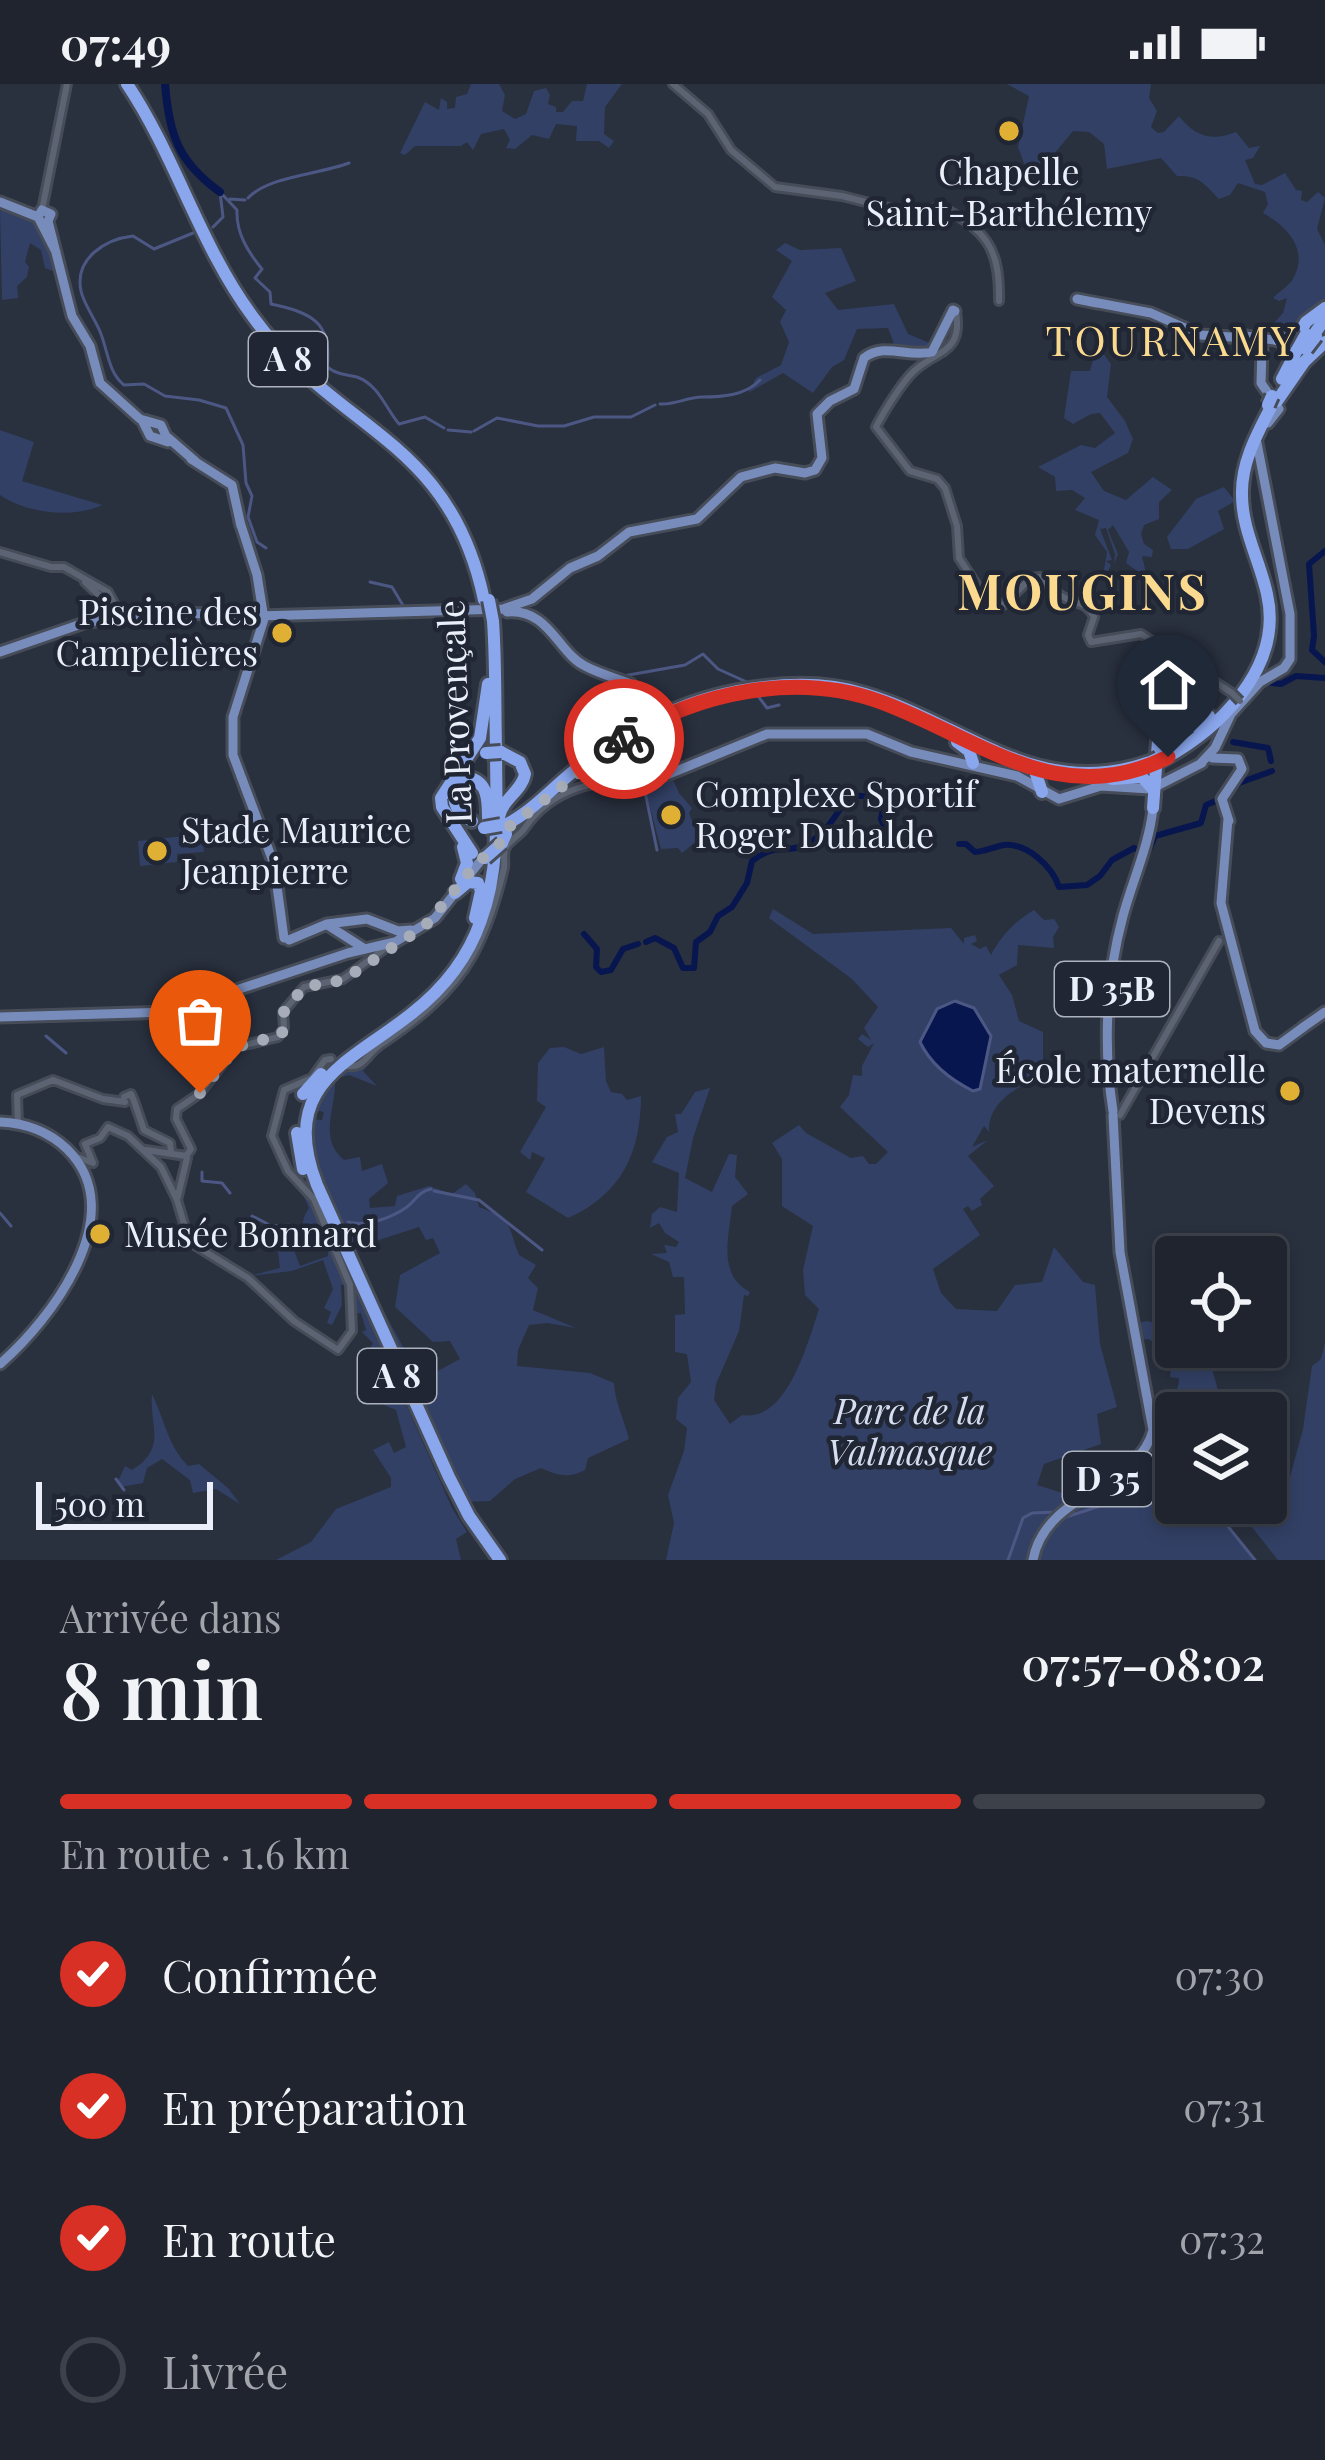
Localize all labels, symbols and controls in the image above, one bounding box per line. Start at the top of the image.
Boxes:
text: 07:49 [60,12,171,72]
marker: Chapelle Saint-Barthélemy [996,118,1022,144]
place label: Chapelle Saint-Barthélemy [866,146,1152,235]
district label: TOURNAMY [1045,311,1299,367]
road number: A 8 [249,332,327,386]
district label: MOUGINS [957,558,1209,622]
place label: Piscine des Campelières [56,586,258,675]
street label: La Provençale [425,599,481,825]
marker: Piscine des Campelières [269,620,295,646]
pin [1117,634,1219,757]
icon: home [1135,652,1201,718]
courier [564,679,684,799]
icon: bike [591,706,657,772]
place label: Complexe Sportif Roger Duhalde [695,768,980,857]
marker: Complexe Sportif Roger Duhalde [658,802,684,828]
place label: Stade Maurice Jeanpierre [180,804,412,893]
marker: Stade Maurice Jeanpierre [144,838,170,864]
road number: D 35B [1055,962,1169,1016]
pin [149,970,251,1093]
icon: bag [167,988,233,1054]
place label: École maternelle Devens [995,1044,1266,1133]
marker: École maternelle Devens [1277,1078,1303,1104]
place label: Musée Bonnard [124,1208,377,1256]
marker: Musée Bonnard [87,1221,113,1247]
map controls [1155,1236,1287,1524]
button: locate [1155,1236,1287,1368]
road number: A 8 [358,1349,436,1403]
park label: Parc de la Valmasque [827,1385,993,1474]
button: layers [1155,1392,1287,1524]
road number: D 35 [1063,1452,1153,1506]
scale bar [36,1476,213,1529]
text: 500 m [54,1481,145,1525]
text: Arrivée dans [60,1591,281,1643]
text: 07:57–08:02 [1021,1632,1265,1692]
text: 8 min [60,1636,263,1740]
text: En route · 1.6 km [60,1827,350,1879]
icon: check [60,1941,126,2007]
text: Confirmée [162,1944,378,2004]
text: 07:30 [1174,1948,1265,2000]
icon: check [60,2073,126,2139]
text: En préparation [162,2076,467,2136]
text: 07:31 [1183,2080,1265,2132]
icon: check [60,2205,126,2271]
text: En route [162,2208,336,2268]
text: 07:32 [1179,2212,1265,2264]
text: Livrée [162,2340,288,2400]

